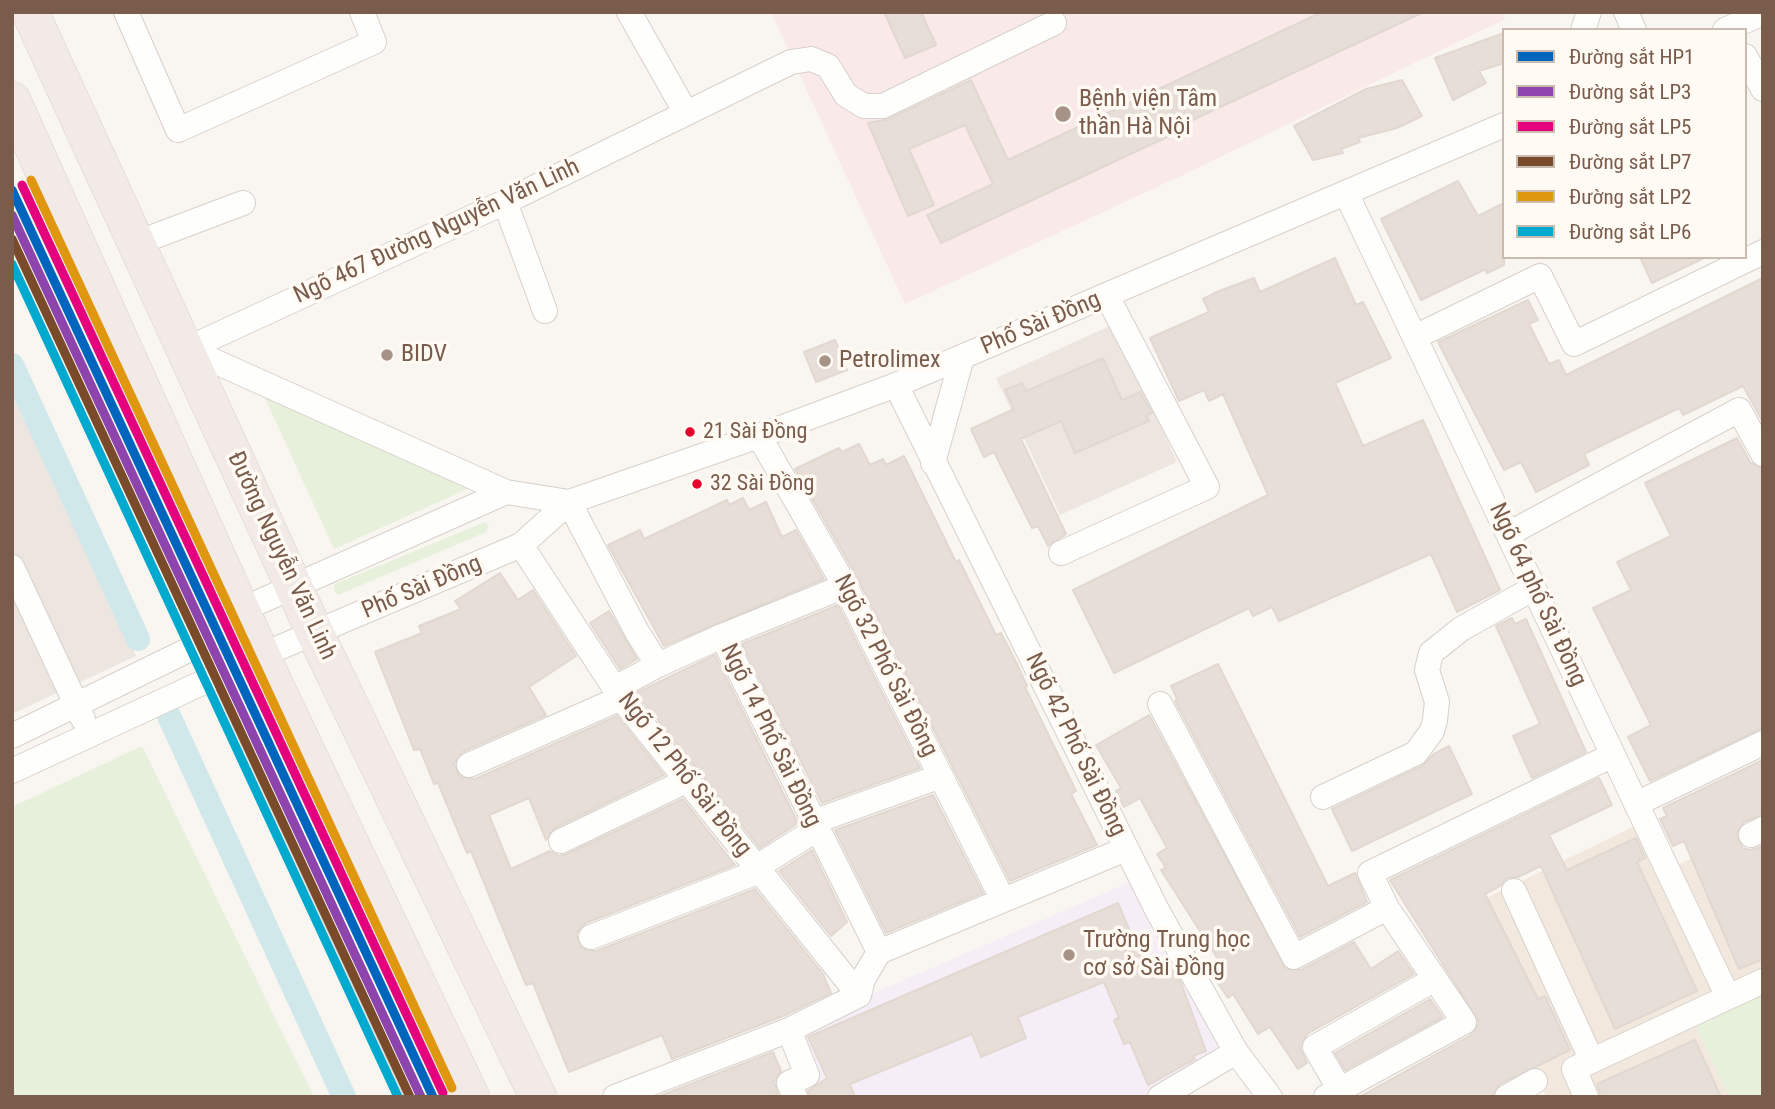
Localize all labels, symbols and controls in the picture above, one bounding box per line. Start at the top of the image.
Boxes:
legend [1502,28,1747,259]
text: Đường sắt HP1 [1569,45,1694,69]
text: Đường sắt LP3 [1569,80,1691,104]
place label: Bệnh viện Tâm thần Hà Nội [1079,86,1217,142]
marker: Bệnh viện Tâm thần Hà Nội [1053,104,1073,124]
text: Đường sắt LP5 [1569,115,1691,139]
text: Đường sắt LP7 [1569,150,1691,174]
street label: Ngõ 467 Đường Nguyễn Văn Linh [290,153,584,311]
text: Đường sắt LP2 [1569,185,1691,209]
text: Đường sắt LP6 [1569,220,1691,244]
street label: Phố Sài Đồng [977,286,1105,362]
place label: BIDV [401,341,447,369]
marker: BIDV [379,347,395,363]
place label: Petrolimex [839,347,940,375]
marker: Petrolimex [817,353,833,369]
place label: 21 Sài Đồng [703,419,807,445]
marker: 21 Sài Đồng [683,425,697,439]
street label: Đường Nguyễn Văn Linh [220,447,342,665]
place label: 32 Sài Đồng [710,471,814,497]
marker: 32 Sài Đồng [690,477,704,491]
street label: Ngõ 64 phố Sài Đồng [1482,499,1592,691]
street label: Phố Sài Đồng [358,550,486,626]
street label: Ngõ 32 Phố Sài Đồng [827,570,943,762]
street label: Ngõ 14 Phố Sài Đồng [713,640,827,832]
street label: Ngõ 42 Phố Sài Đồng [1018,649,1132,841]
street label: Ngõ 12 Phố Sài Đồng [611,687,757,863]
place label: Trường Trung học cơ sở Sài Đồng [1083,927,1250,983]
marker: Trường Trung học cơ sở Sài Đồng [1061,947,1077,963]

